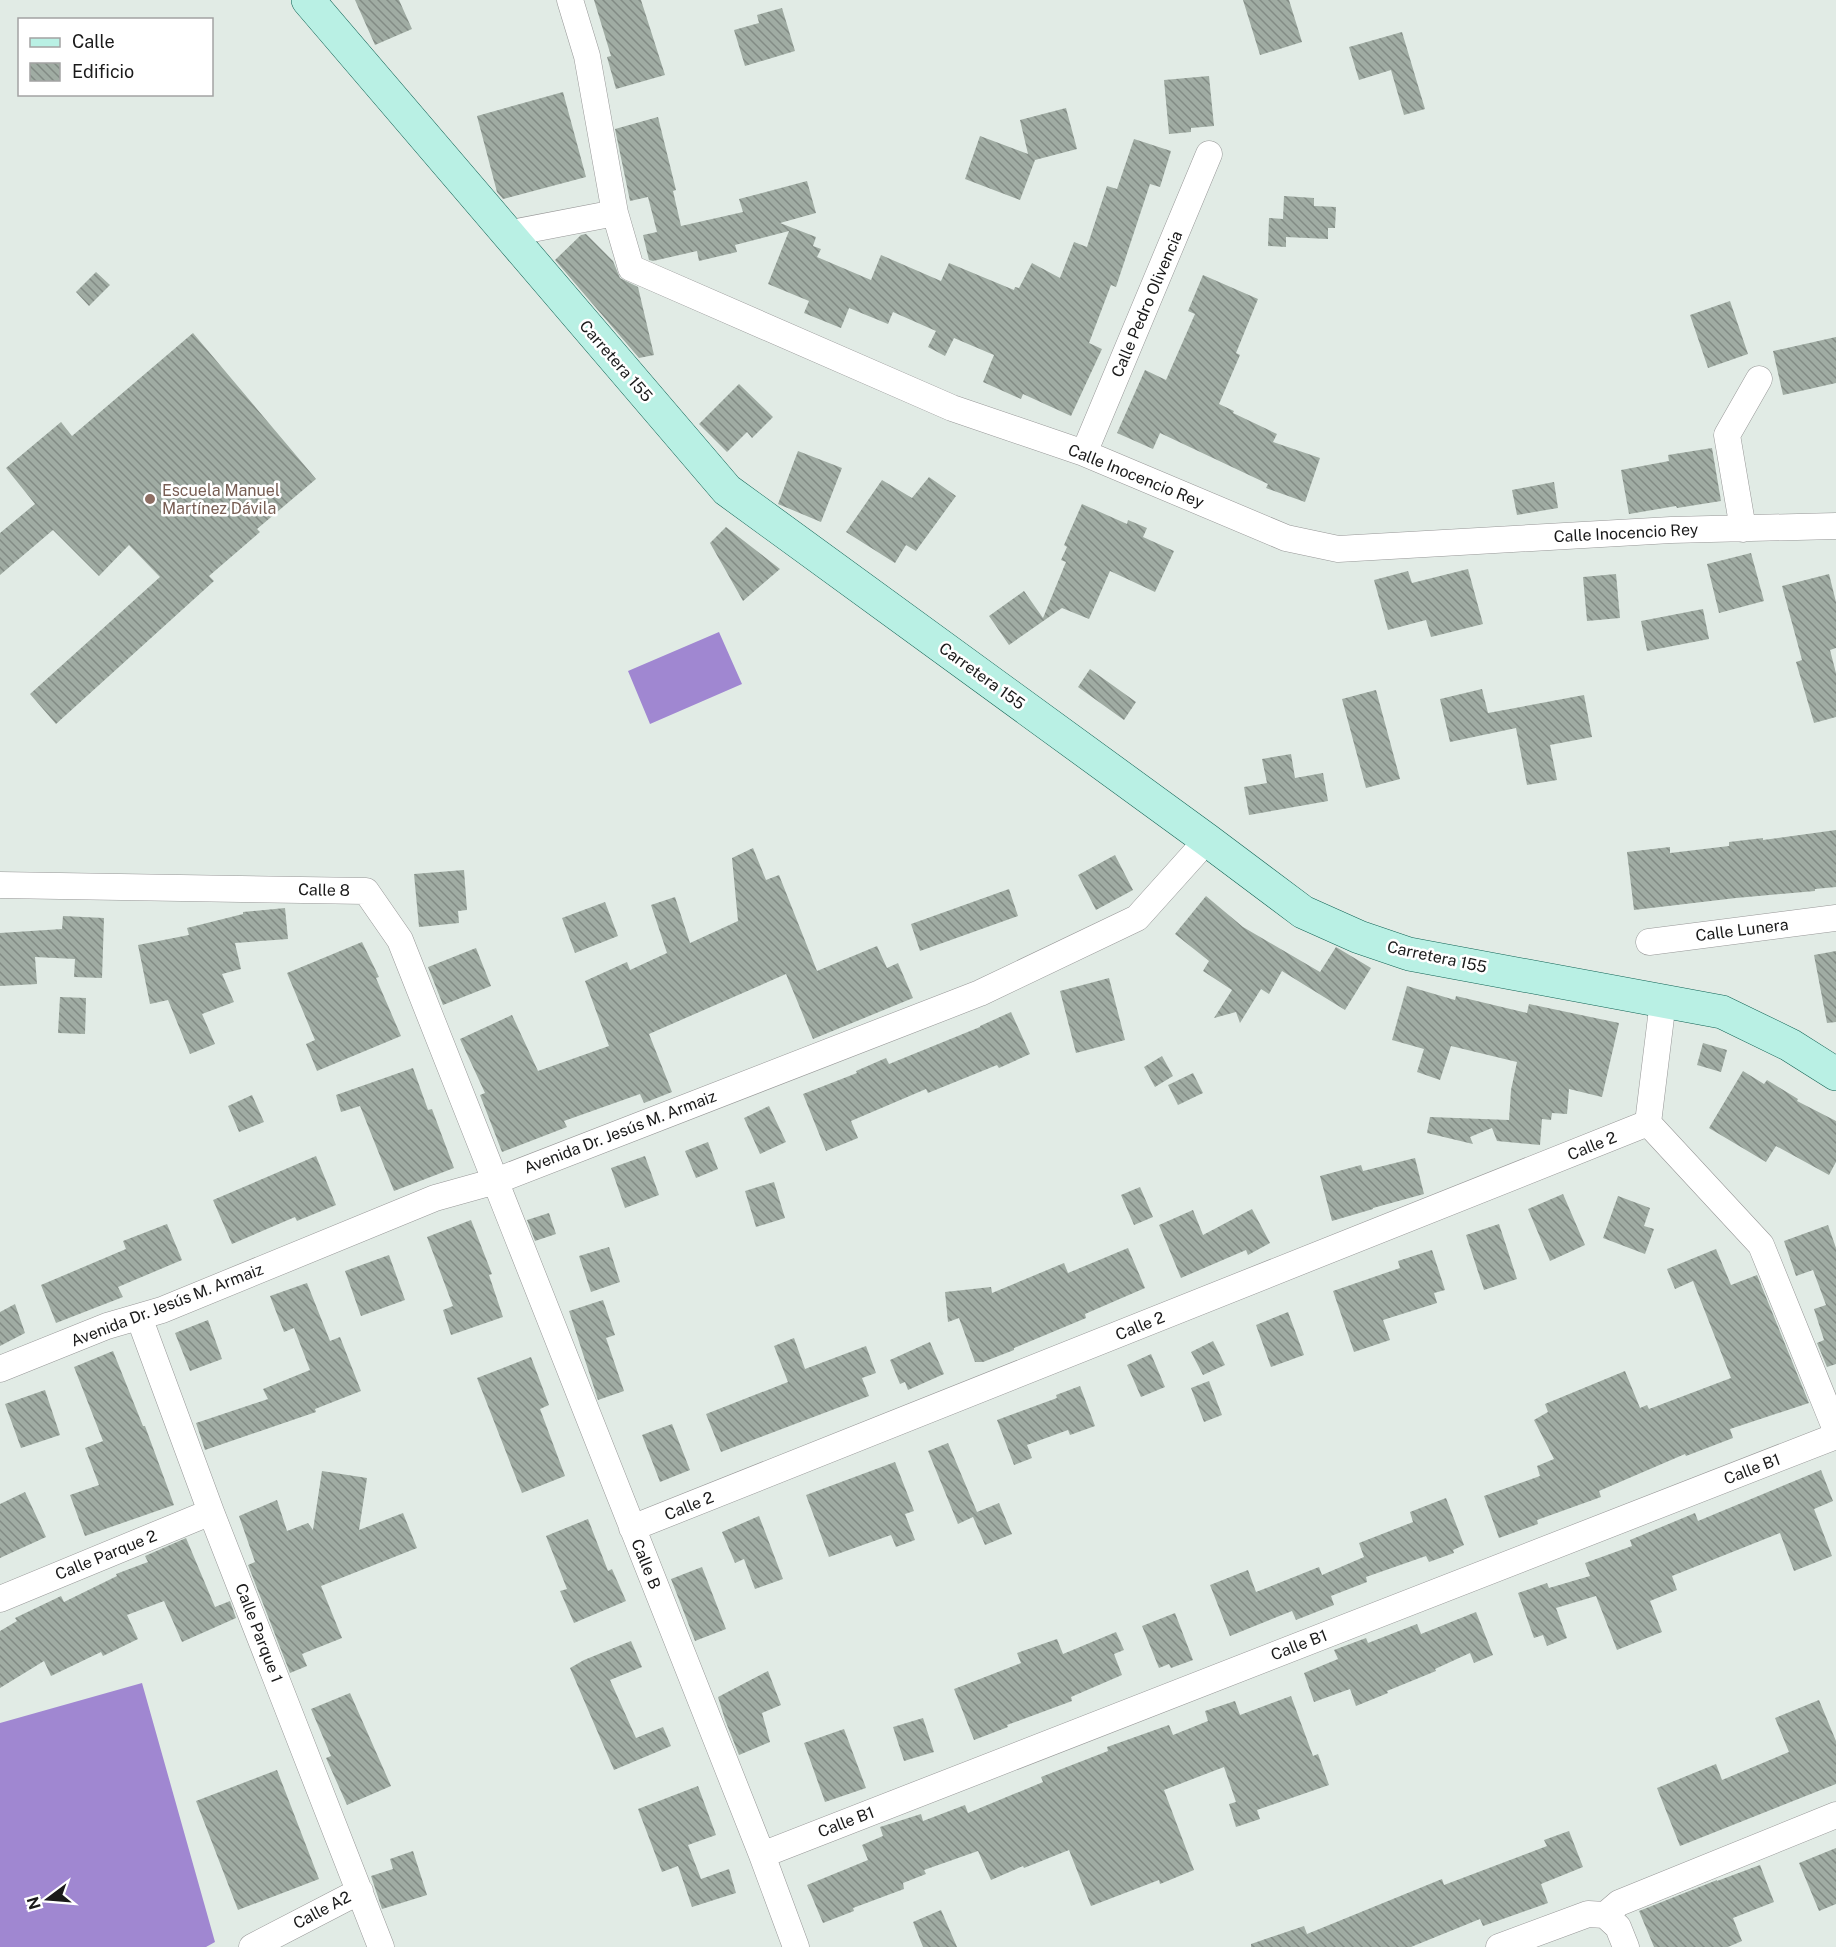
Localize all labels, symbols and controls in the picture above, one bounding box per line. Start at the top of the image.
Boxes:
legend [18,18,213,96]
text: Calle [72,31,115,52]
text: Edificio [72,61,134,82]
street label: Calle Pedro Olivencia [1108,228,1186,380]
street label: Carretera 155 [575,316,657,406]
street label: Calle Inocencio Rey [1065,440,1207,512]
place label: Escuela Manuel Martínez Dávila [162,481,280,518]
marker: Escuela Manuel Martínez Dávila [143,492,157,506]
street label: Calle Inocencio Rey [1553,520,1699,546]
street label: Carretera 155 [935,638,1029,714]
street label: Calle 8 [298,880,350,900]
street label: Calle Lunera [1694,915,1790,945]
street label: Carretera 155 [1385,937,1489,977]
street label: Avenida Dr. Jesús M. Armaiz [521,1086,719,1178]
street label: Calle 2 [1565,1128,1619,1164]
street label: Avenida Dr. Jesús M. Armaiz [68,1259,266,1351]
street label: Calle 2 [1113,1308,1167,1344]
street label: Calle B1 [1721,1450,1783,1488]
street label: Calle 2 [662,1488,716,1524]
street label: Calle Parque 2 [52,1526,160,1584]
street label: Calle B [627,1536,665,1592]
street label: Calle Parque 1 [231,1581,287,1685]
street label: Calle B1 [1268,1626,1330,1664]
street label: Calle B1 [815,1803,877,1841]
north arrow [18,1869,78,1929]
street label: Calle A2 [290,1887,354,1933]
text: N [23,1894,45,1912]

